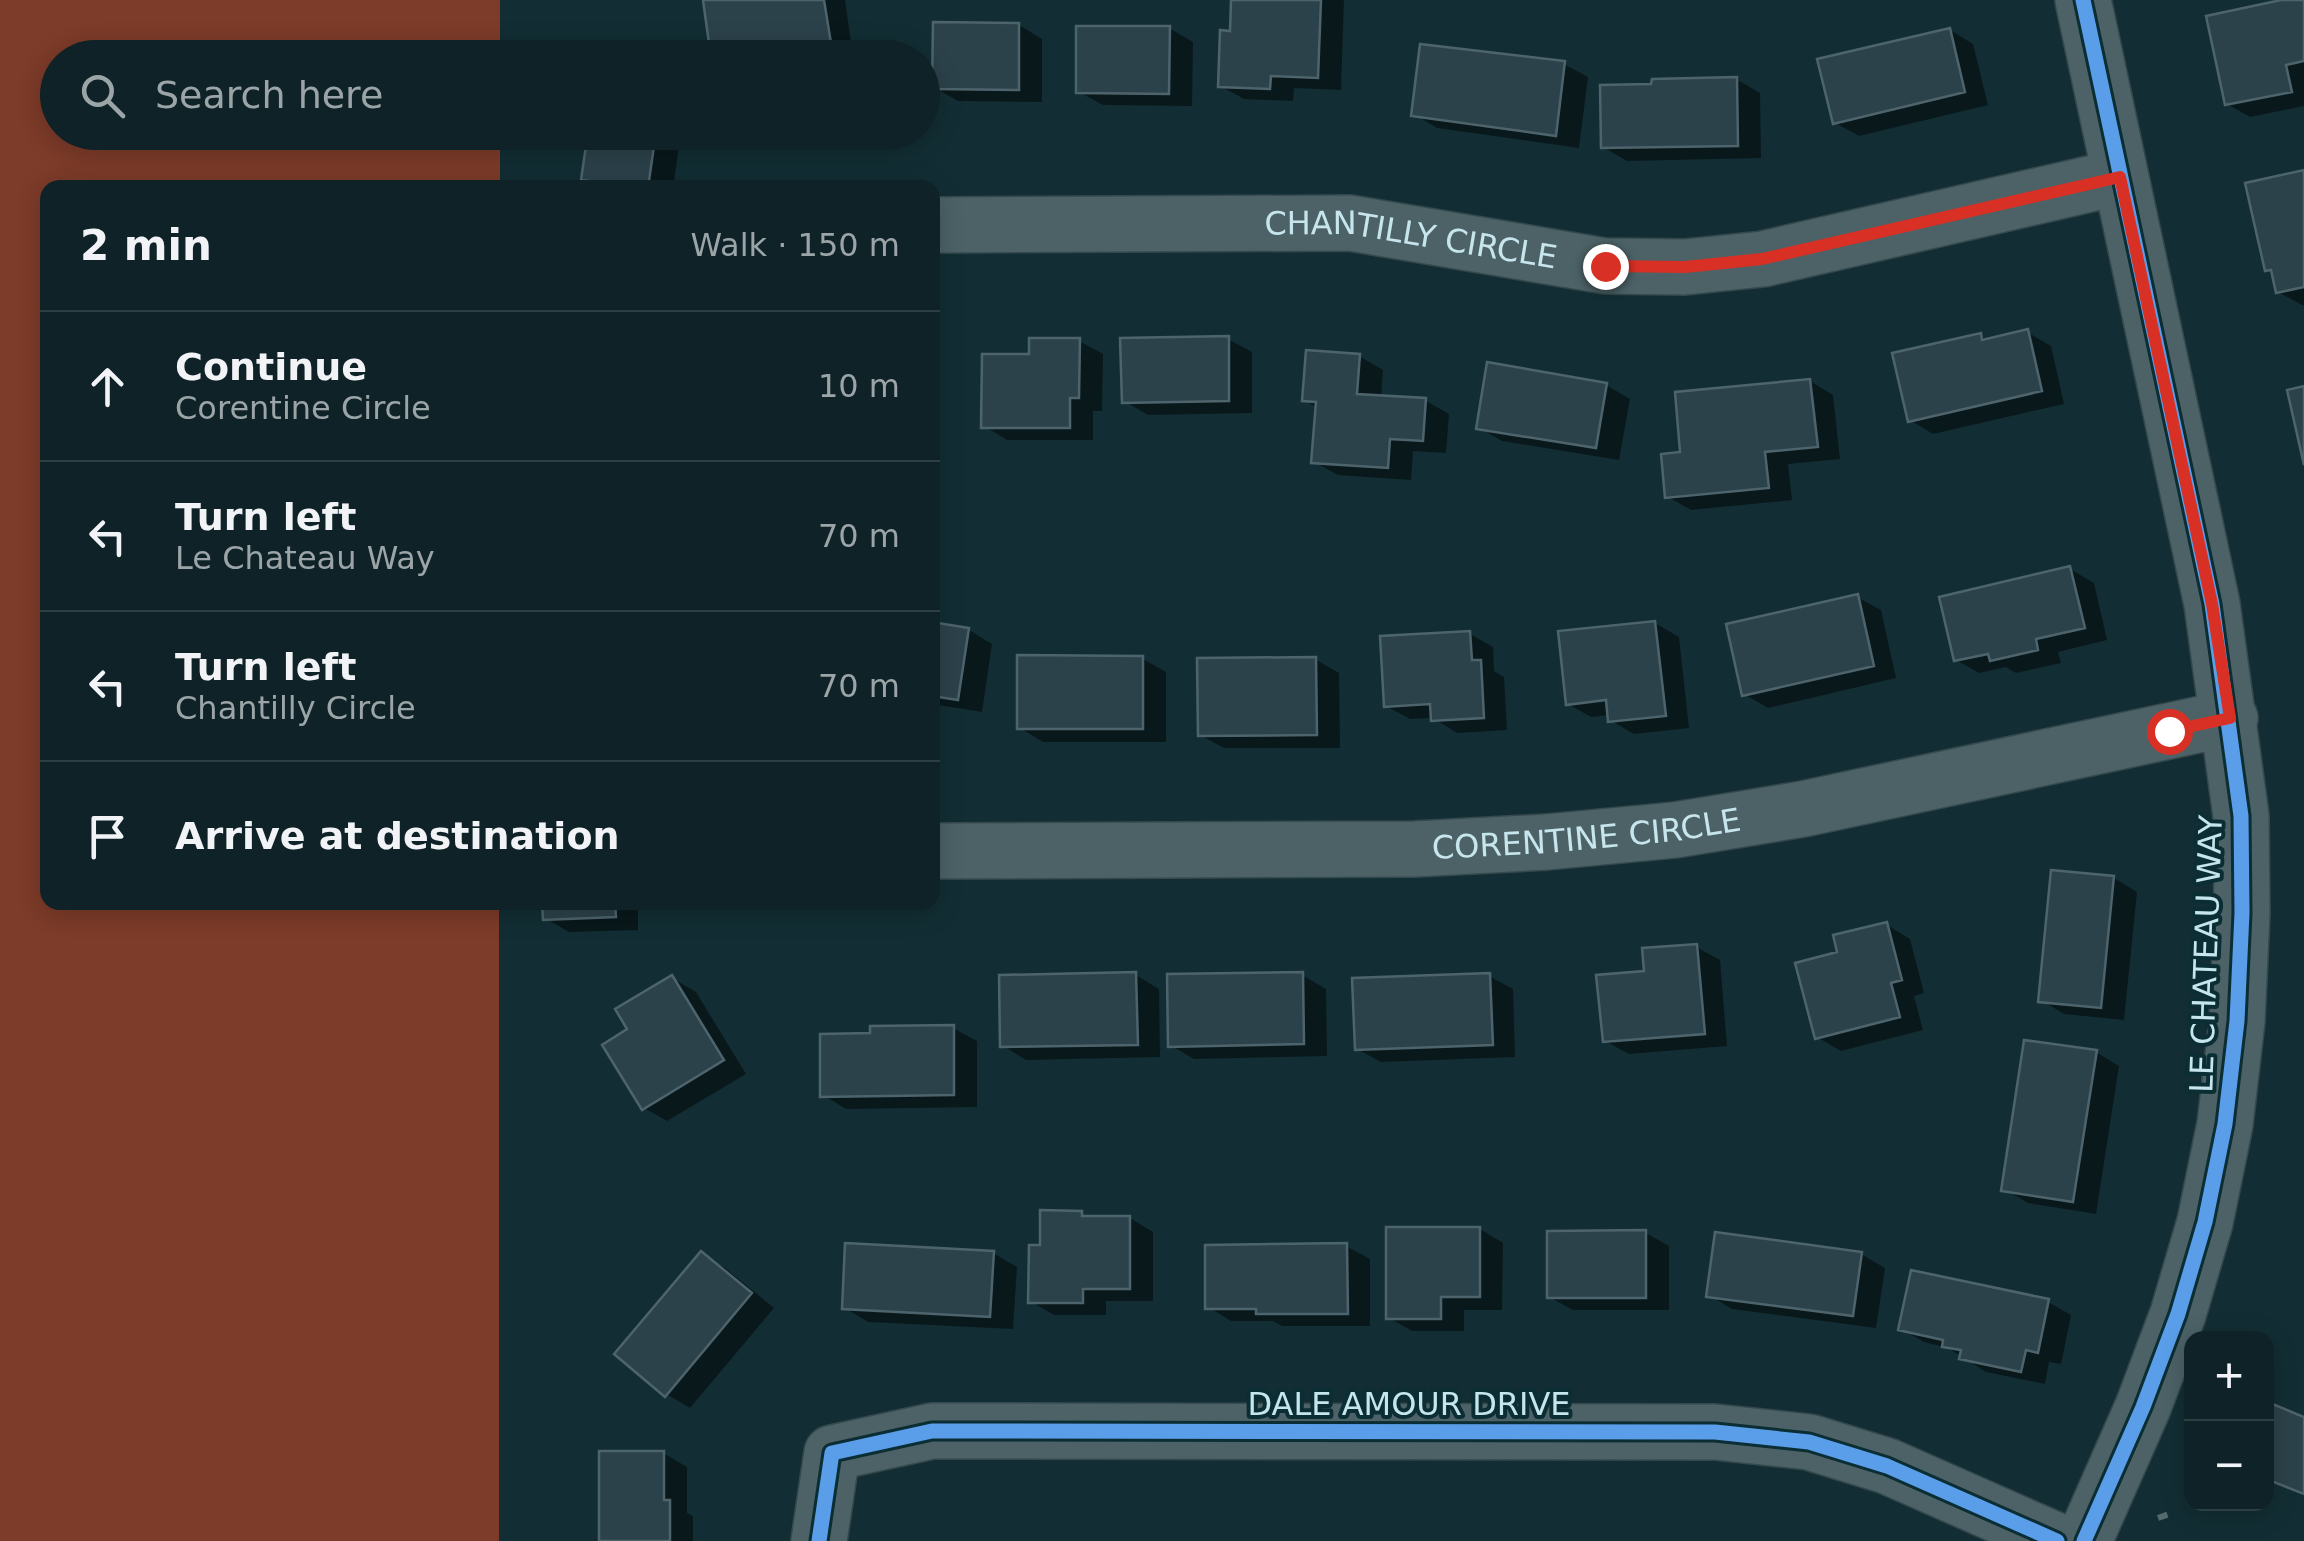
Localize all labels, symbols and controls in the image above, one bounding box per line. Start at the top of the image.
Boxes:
search box [40,40,940,150]
icon: search [75,68,130,123]
text: Search here [155,73,383,117]
street label: CHANTILLY CIRCLE [1264,204,1560,277]
text: 2 min [80,221,212,270]
text: Walk · 150 m [690,226,900,264]
route end [1583,244,1629,290]
text: Continue [175,345,367,389]
icon: ahead [80,359,135,414]
text: 10 m [818,367,900,405]
text: Corentine Circle [175,389,431,427]
text: Turn left [175,495,356,539]
icon: left [80,509,135,564]
text: 70 m [818,517,900,555]
text: Le Chateau Way [175,539,435,577]
text: Turn left [175,645,356,689]
icon: left [80,659,135,714]
text: 70 m [818,667,900,705]
text: Chantilly Circle [175,689,416,727]
route start [2147,709,2193,755]
street label: CORENTINE CIRCLE [1431,801,1743,867]
icon: arrive [80,809,135,864]
text: Arrive at destination [175,814,620,858]
street label: LE CHATEAU WAY [2182,814,2230,1094]
map controls [2184,1331,2274,1511]
button: + [2184,1331,2274,1421]
street label: DALE AMOUR DRIVE [1247,1385,1571,1423]
button: − [2184,1421,2274,1511]

